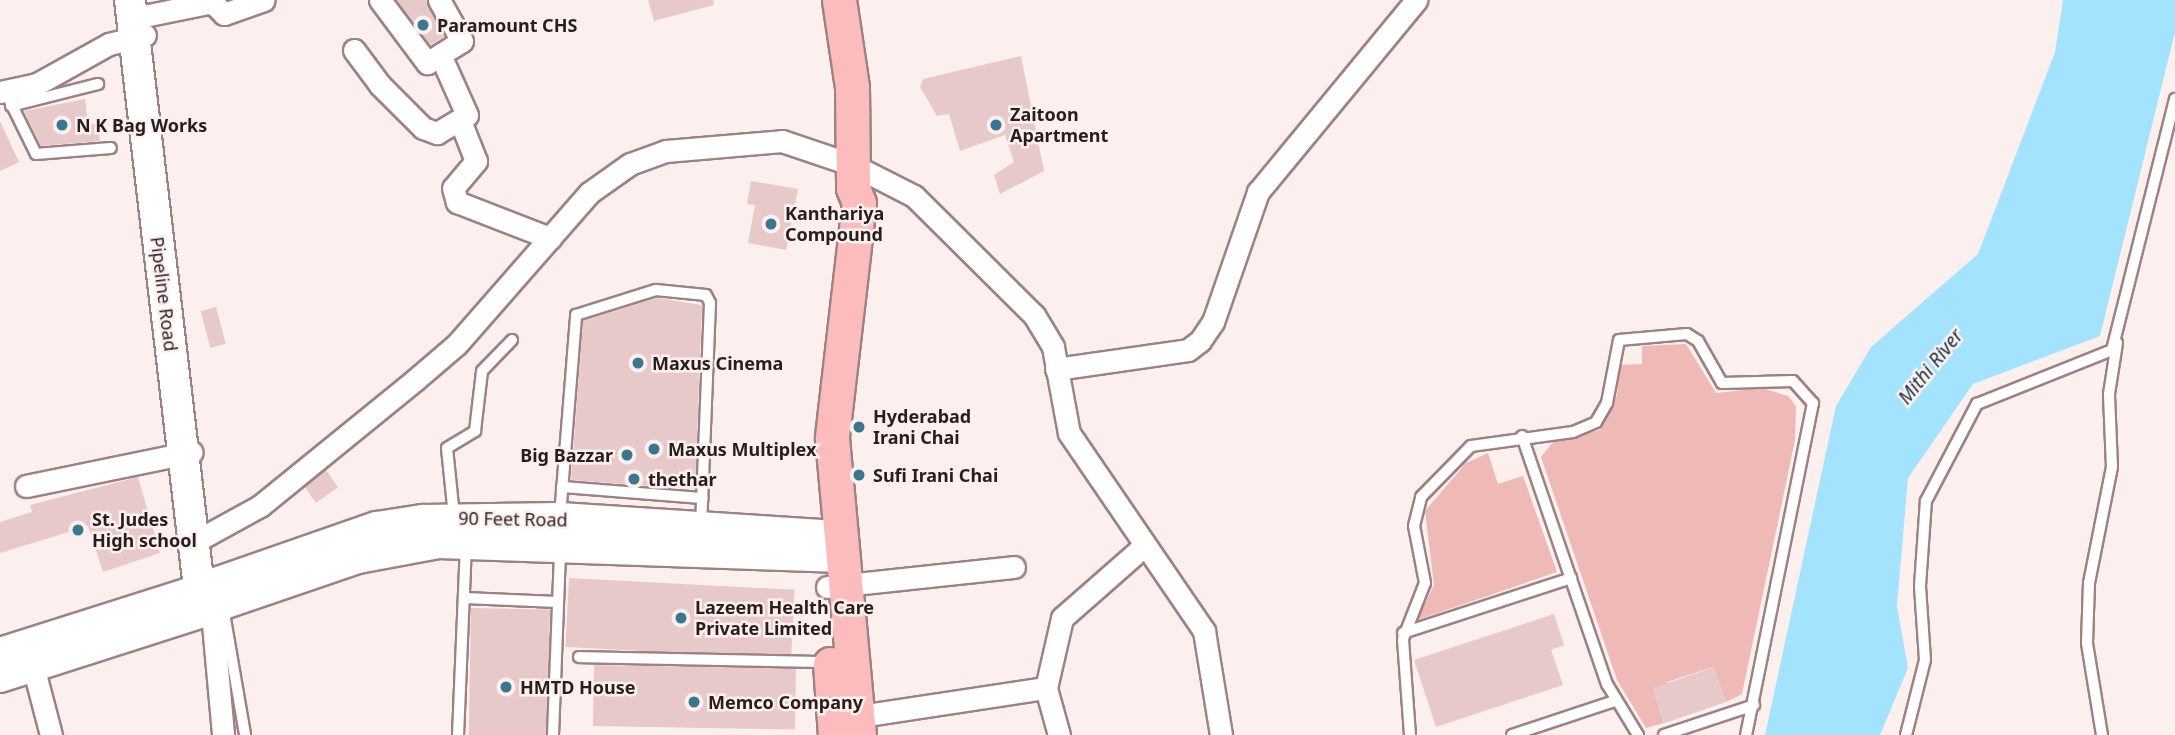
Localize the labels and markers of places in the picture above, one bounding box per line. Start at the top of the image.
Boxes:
place label: Paramount CHS [437,14,577,36]
marker: Paramount CHS [415,17,431,33]
place label: Zaitoon Apartment [1010,104,1108,146]
place label: N K Bag Works [76,114,207,136]
marker: N K Bag Works [54,117,70,133]
marker: Zaitoon Apartment [988,117,1004,133]
place label: Kanthariya Compound [785,203,884,246]
marker: Kanthariya Compound [763,216,779,232]
place label: Maxus Cinema [652,352,783,374]
marker: Maxus Cinema [630,355,646,371]
place label: Hyderabad Irani Chai [873,406,971,448]
marker: Hyderabad Irani Chai [851,419,867,435]
place label: Maxus Multiplex [668,438,816,460]
marker: Maxus Multiplex [646,441,662,457]
place label: Big Bazzar [520,444,613,466]
marker: Big Bazzar [619,447,635,463]
place label: Sufi Irani Chai [873,464,998,486]
marker: Sufi Irani Chai [851,467,867,483]
place label: thethar [648,468,717,490]
marker: thethar [626,471,642,487]
place label: St. Judes High school [92,509,197,552]
marker: St. Judes High school [70,522,86,538]
place label: Lazeem Health Care Private Limited [695,597,874,640]
marker: Lazeem Health Care Private Limited [673,610,689,626]
place label: HMTD House [520,676,635,698]
marker: HMTD House [498,679,514,695]
place label: Memco Company [708,691,863,713]
marker: Memco Company [686,694,702,710]

